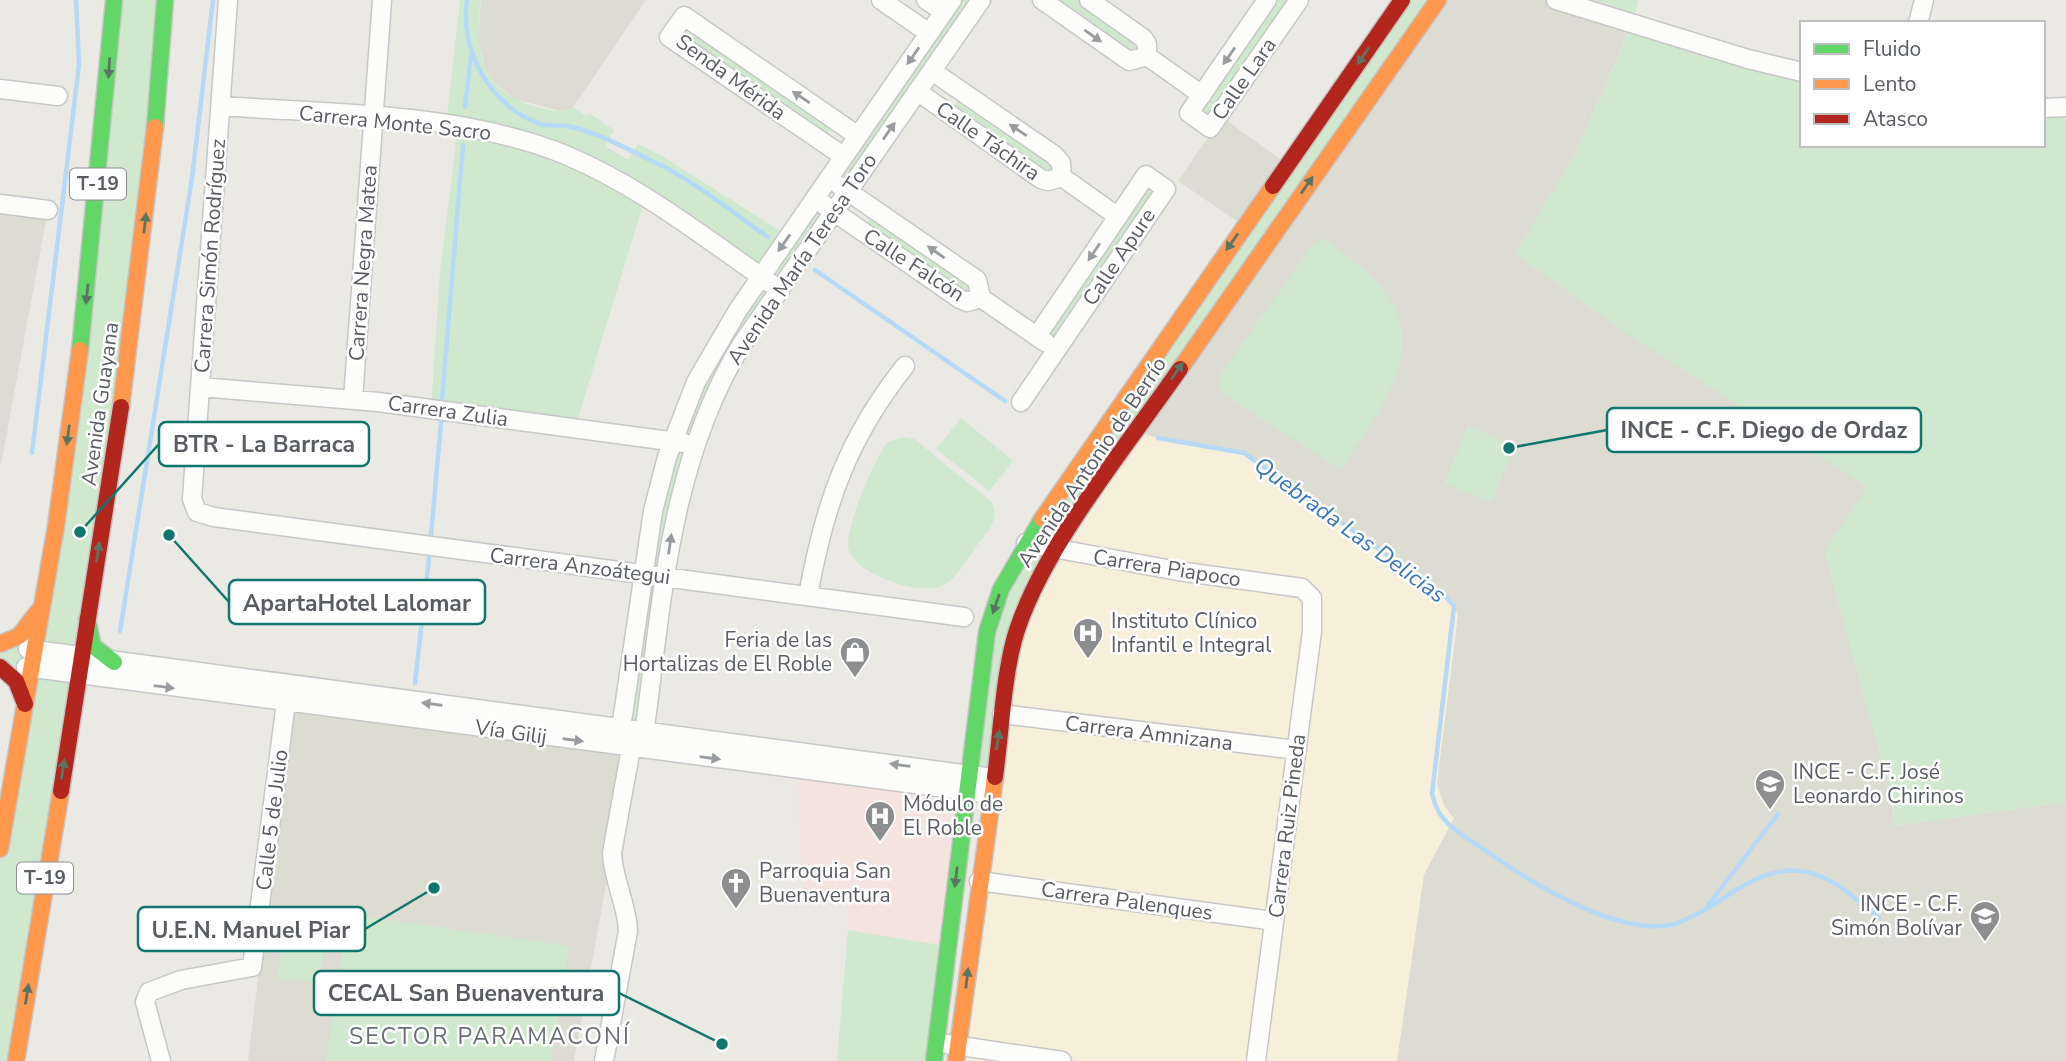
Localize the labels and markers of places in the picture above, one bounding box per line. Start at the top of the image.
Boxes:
callout: INCE - C.F. Diego de Ordaz [1607,408,1921,452]
callout: BTR - La Barraca [159,422,369,466]
callout: ApartaHotel Lalomar [229,580,485,624]
place label: Instituto Clínico Infantil e Integral [1111,607,1272,659]
hospital icon: Instituto Clínico Infantil e Integral [1071,616,1105,660]
place label: Feria de las Hortalizas de El Roble [623,626,832,678]
shop icon: Feria de las Hortalizas de El Roble [838,635,872,679]
place label: INCE - C.F. José Leonardo Chirinos [1793,758,1964,810]
school or university icon: INCE - C.F. José Leonardo Chirinos [1753,767,1787,811]
place label: Módulo de El Roble [903,790,1003,842]
hospital icon: Módulo de El Roble [863,799,897,843]
place label: Parroquia San Buenaventura [759,857,891,909]
church icon: Parroquia San Buenaventura [719,866,753,910]
place label: INCE - C.F. Simón Bolívar [1831,890,1962,942]
school or university icon: INCE - C.F. Simón Bolívar [1968,899,2002,943]
callout: U.E.N. Manuel Piar [138,907,365,951]
callout: CECAL San Buenaventura [314,971,619,1015]

